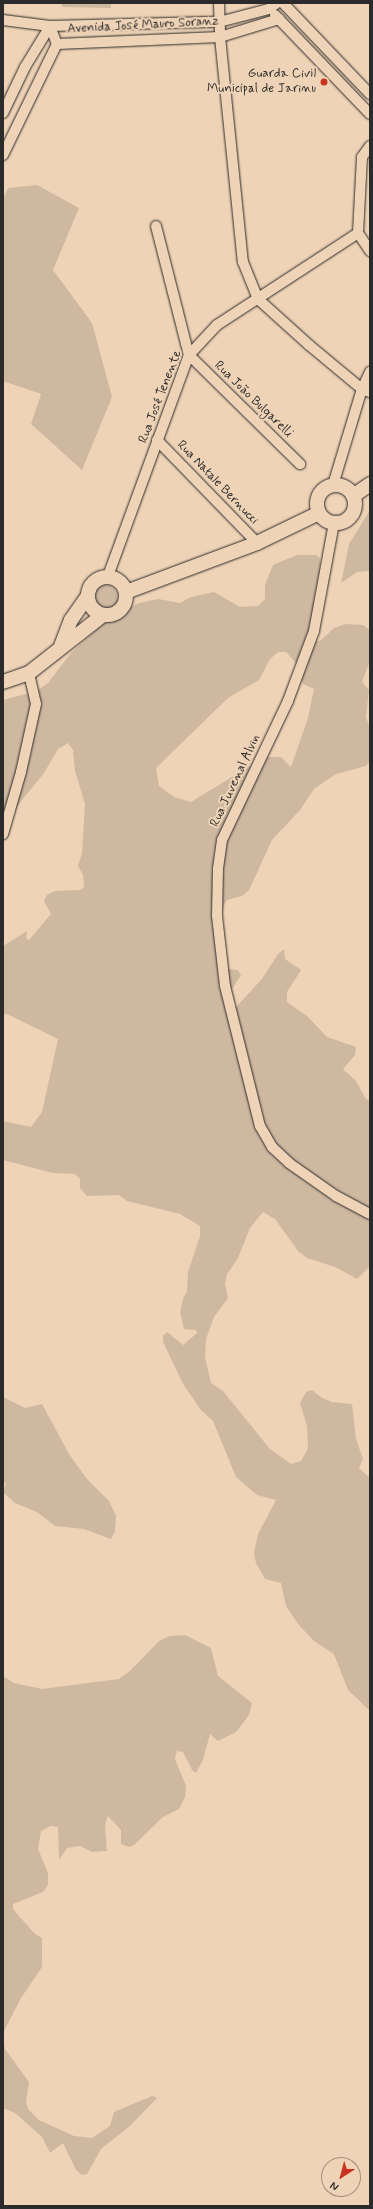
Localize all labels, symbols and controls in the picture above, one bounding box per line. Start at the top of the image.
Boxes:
street label: Avenida José Mauro Soranz [67,14,219,38]
place label: Guarda Civil Municipal de Jarinu [206,67,316,98]
marker: Guarda Civil Municipal de Jarinu [319,77,329,87]
street label: Rua José Tenente [136,348,186,446]
street label: Rua João Bulgarelli [210,358,296,442]
street label: Rua Natale Bernucci [174,439,260,527]
street label: Rua Juvenal Alvin [207,730,265,832]
north arrow [321,2157,361,2197]
text: N [327,2178,342,2194]

